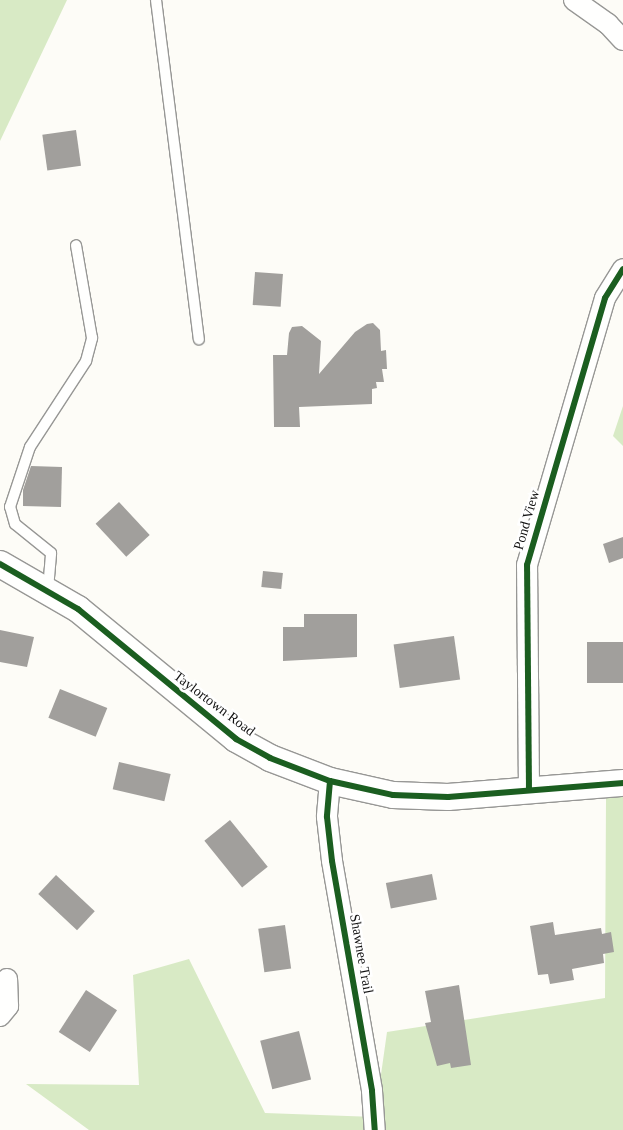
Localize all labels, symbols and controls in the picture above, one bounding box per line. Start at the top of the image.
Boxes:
street label: Pond View [510,488,544,552]
street label: Taylortown Road [170,668,258,740]
street label: Shawnee Trail [346,913,376,995]

